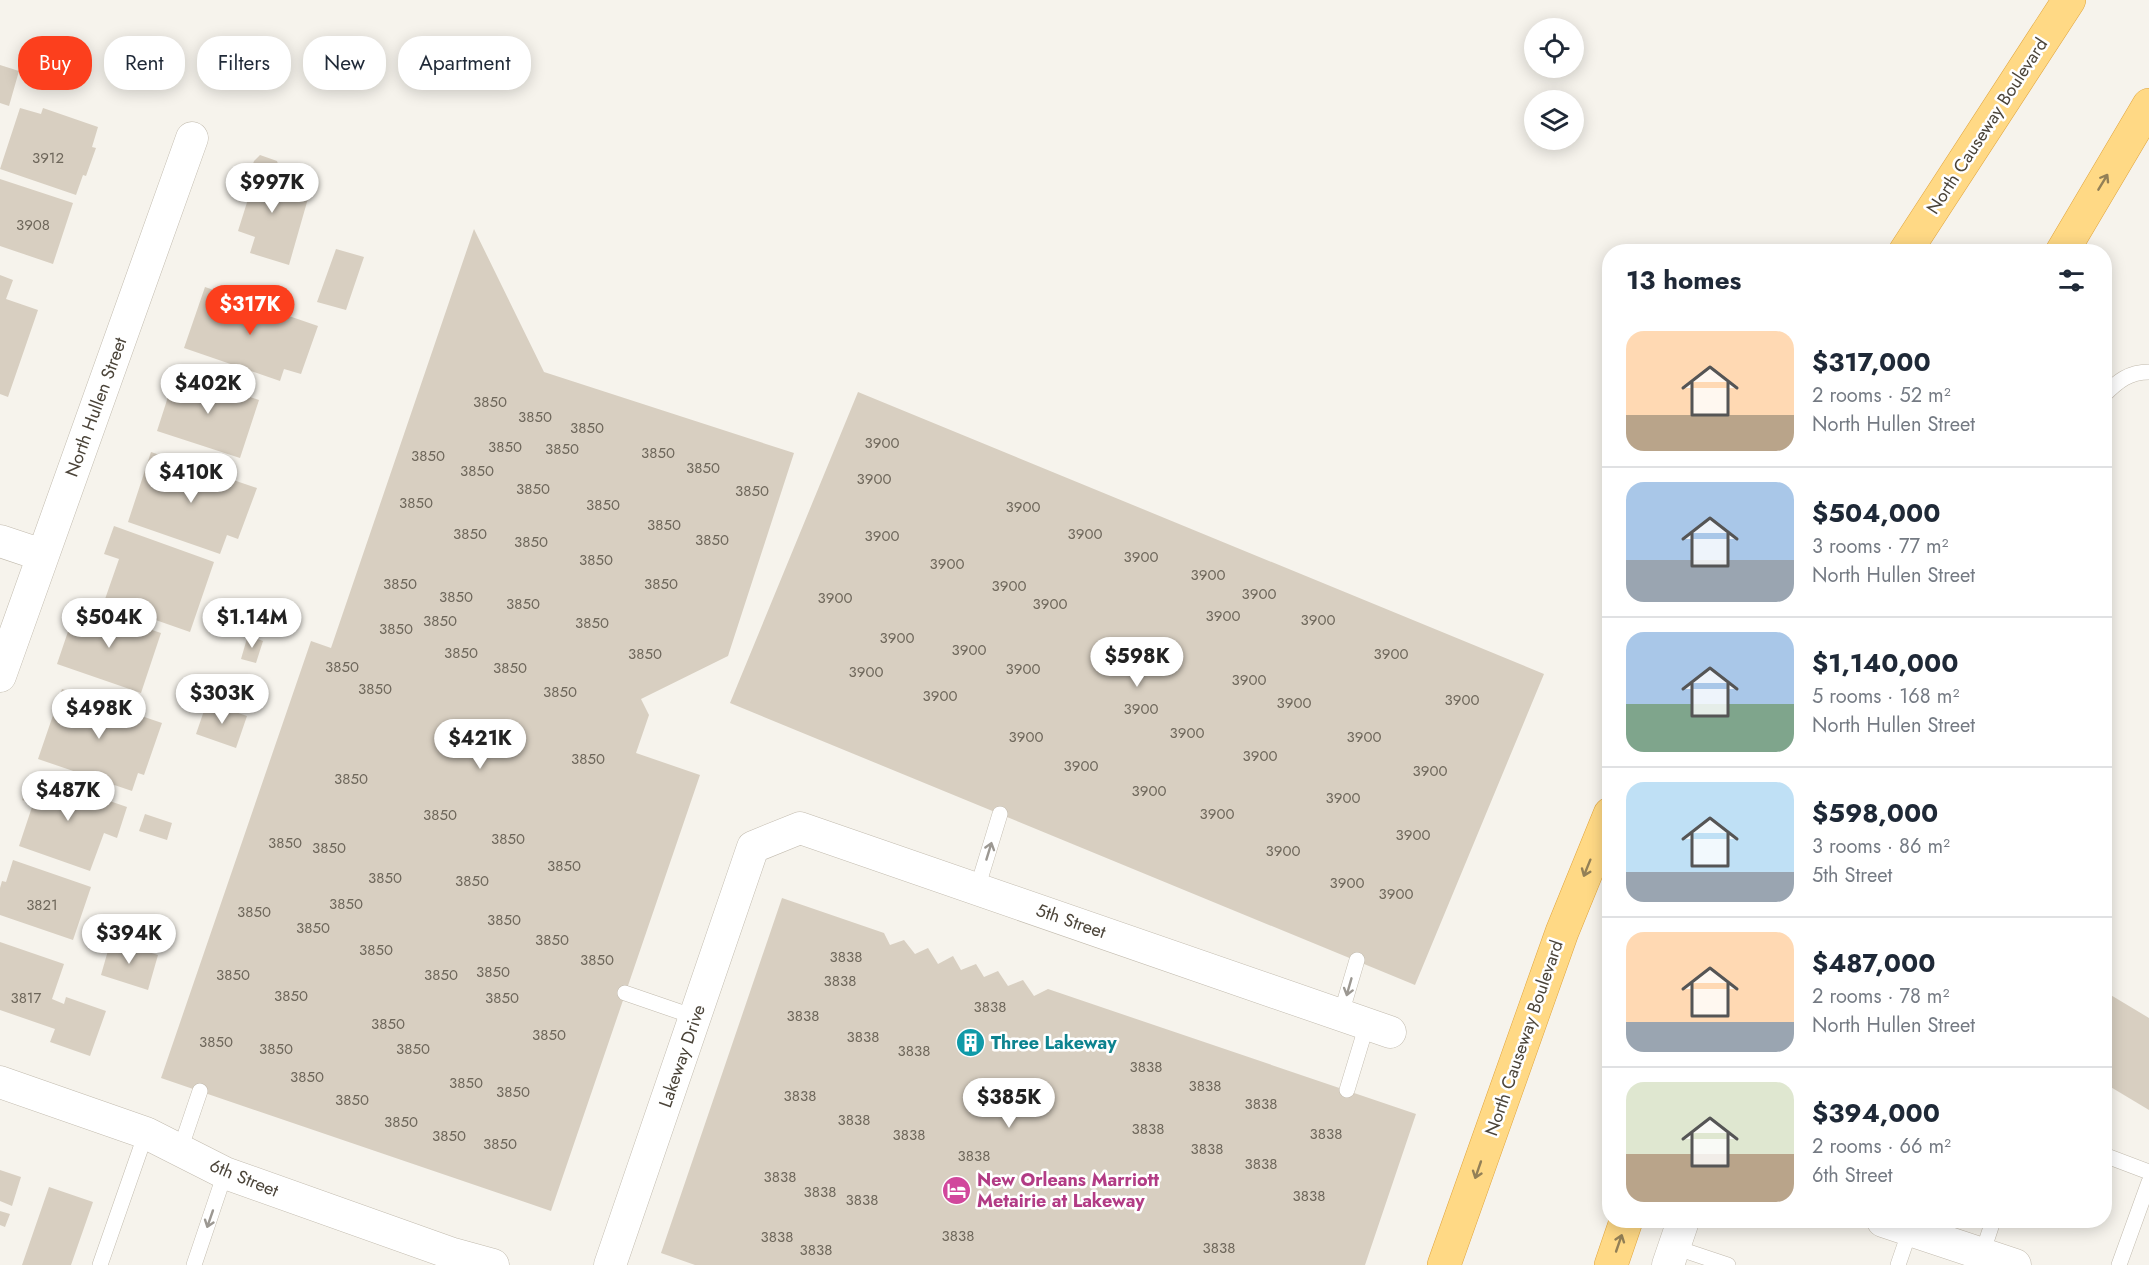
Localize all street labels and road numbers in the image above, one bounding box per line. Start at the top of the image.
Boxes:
street label: North Causeway Boulevard [1920,33,2054,219]
street label: North Hullen Street [59,333,134,480]
street label: 5th Street [1033,897,1110,945]
street label: North Causeway Boulevard [1478,937,1570,1139]
street label: Lakeway Drive [652,1001,712,1111]
street label: 6th Street [206,1152,283,1204]

